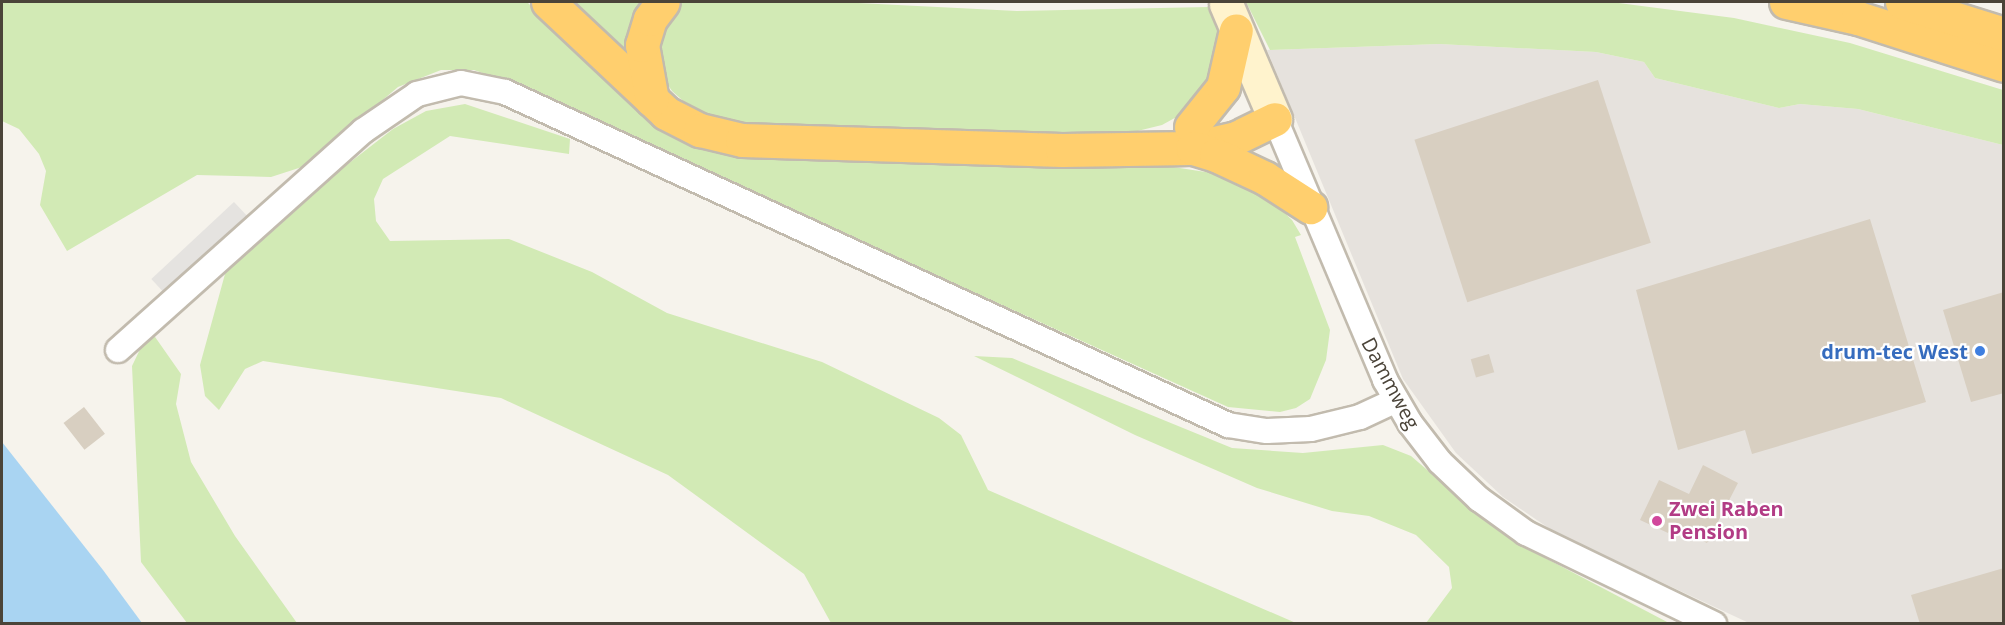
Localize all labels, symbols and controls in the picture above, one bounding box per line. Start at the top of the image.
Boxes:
street label: Dammweg [1357,333,1425,433]
place label: drum-tec West [1821,339,1968,363]
marker: drum-tec West [1973,344,1987,358]
place label: Zwei Raben Pension [1669,497,1784,544]
marker: Zwei Raben Pension [1650,514,1664,528]

